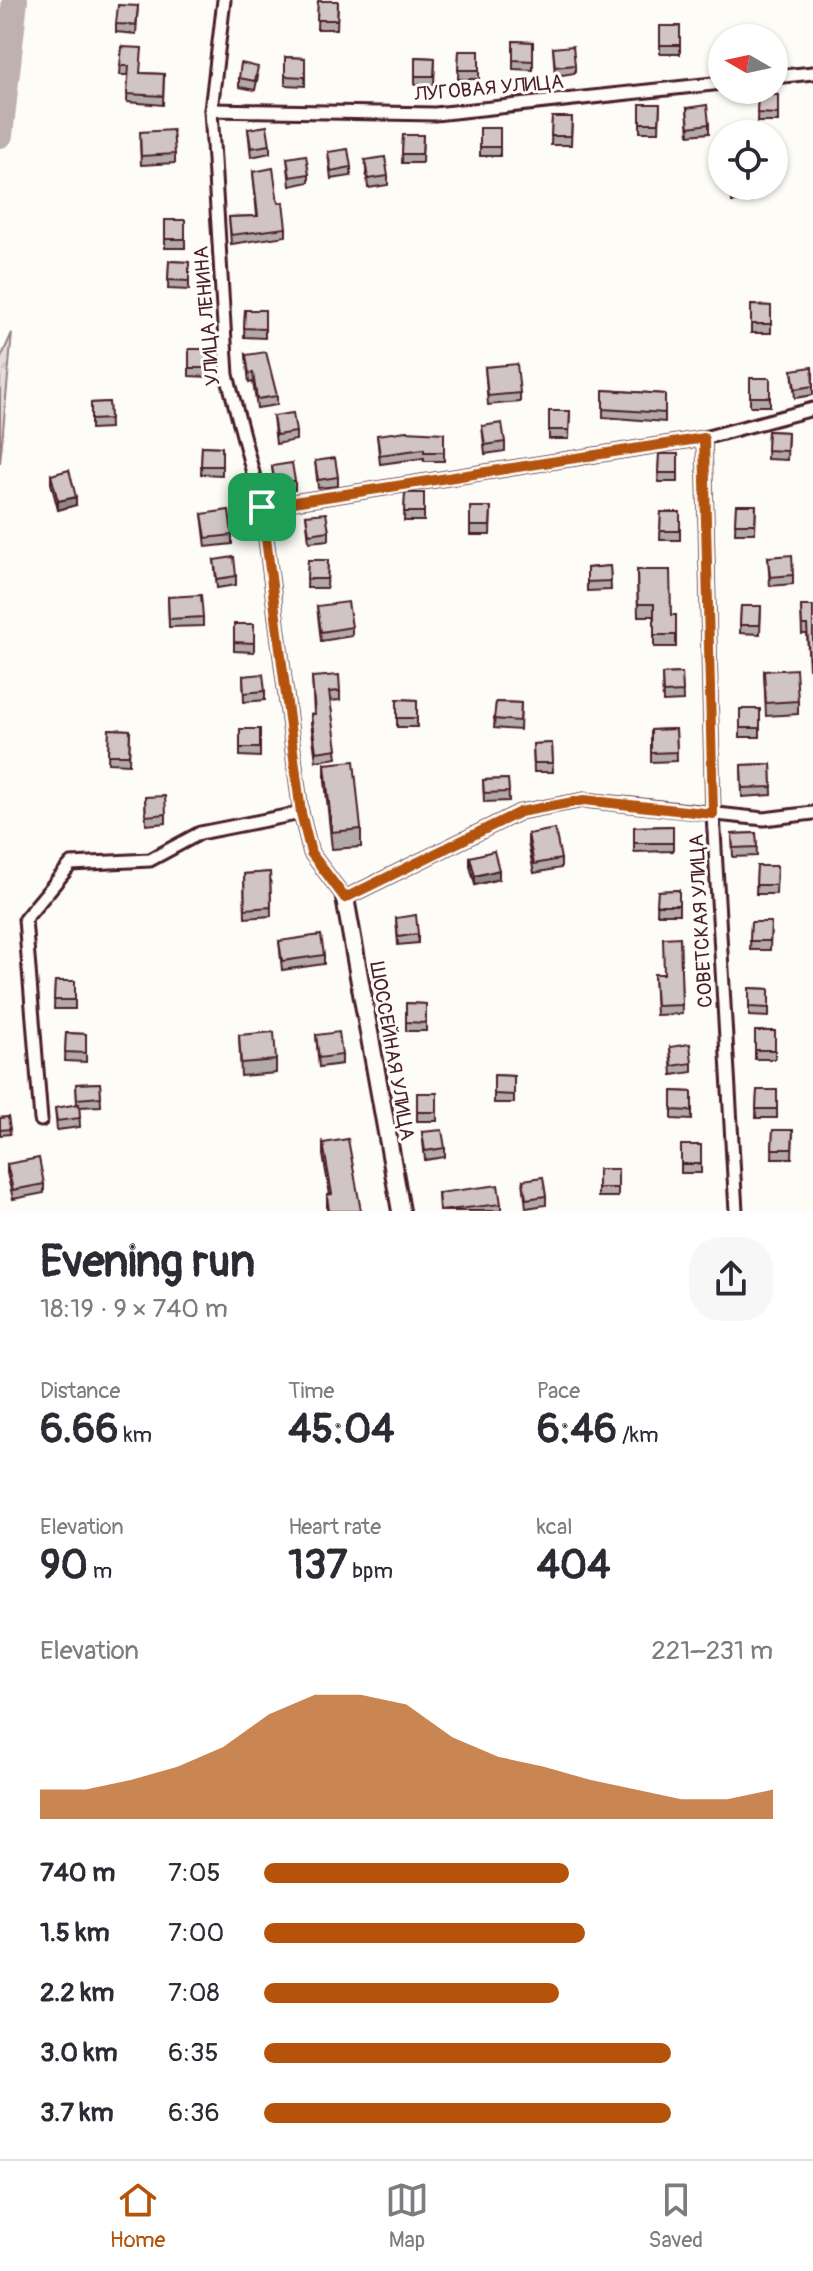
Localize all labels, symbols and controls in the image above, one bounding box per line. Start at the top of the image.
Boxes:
north arrow [708,24,788,104]
map controls [708,24,788,200]
street label: ЛУГОВАЯ УЛИЦА [412,69,565,107]
button: locate [708,120,788,200]
street label: УЛИЦА ЛЕНИНА [188,245,226,387]
pin [228,473,296,541]
icon: arrive [240,485,284,529]
street label: СОВЕТСКАЯ УЛИЦА [684,834,718,1008]
street label: ШОССЕЙНАЯ УЛИЦА [364,960,420,1142]
text: Evening run [40,1235,255,1290]
button: share [689,1237,773,1321]
text: 18:19 · 9 × 740 m [40,1293,228,1325]
text: Distance [40,1377,120,1405]
text: Time [288,1377,334,1405]
text: Pace [537,1377,580,1405]
text: 6.66 [40,1405,119,1454]
text: 45:04 [288,1405,394,1454]
text: 6:46 [537,1405,617,1454]
text: km [119,1421,152,1449]
text: /km [617,1421,659,1449]
text: Elevation [40,1513,124,1541]
text: Heart rate [288,1513,381,1541]
text: kcal [537,1513,572,1541]
text: 90 [40,1541,88,1590]
text: 137 [288,1541,347,1590]
text: 404 [537,1541,610,1590]
text: m [88,1557,112,1585]
text: bpm [347,1557,393,1585]
text: Elevation [40,1635,139,1667]
text: 221–231 m [651,1635,773,1667]
text: 740 m [40,1857,115,1889]
text: 7:05 [168,1857,221,1889]
text: 1.5 km [40,1917,110,1949]
text: 7:00 [168,1917,224,1949]
text: 2.2 km [40,1977,114,2009]
text: 7:08 [168,1977,220,2009]
text: 3.0 km [40,2037,118,2069]
text: 6:35 [168,2037,219,2069]
text: 3.7 km [40,2097,114,2129]
text: 6:36 [168,2097,220,2129]
tab: Home [110,2178,165,2254]
tab: Map [385,2178,429,2254]
tab: Saved [649,2178,703,2254]

